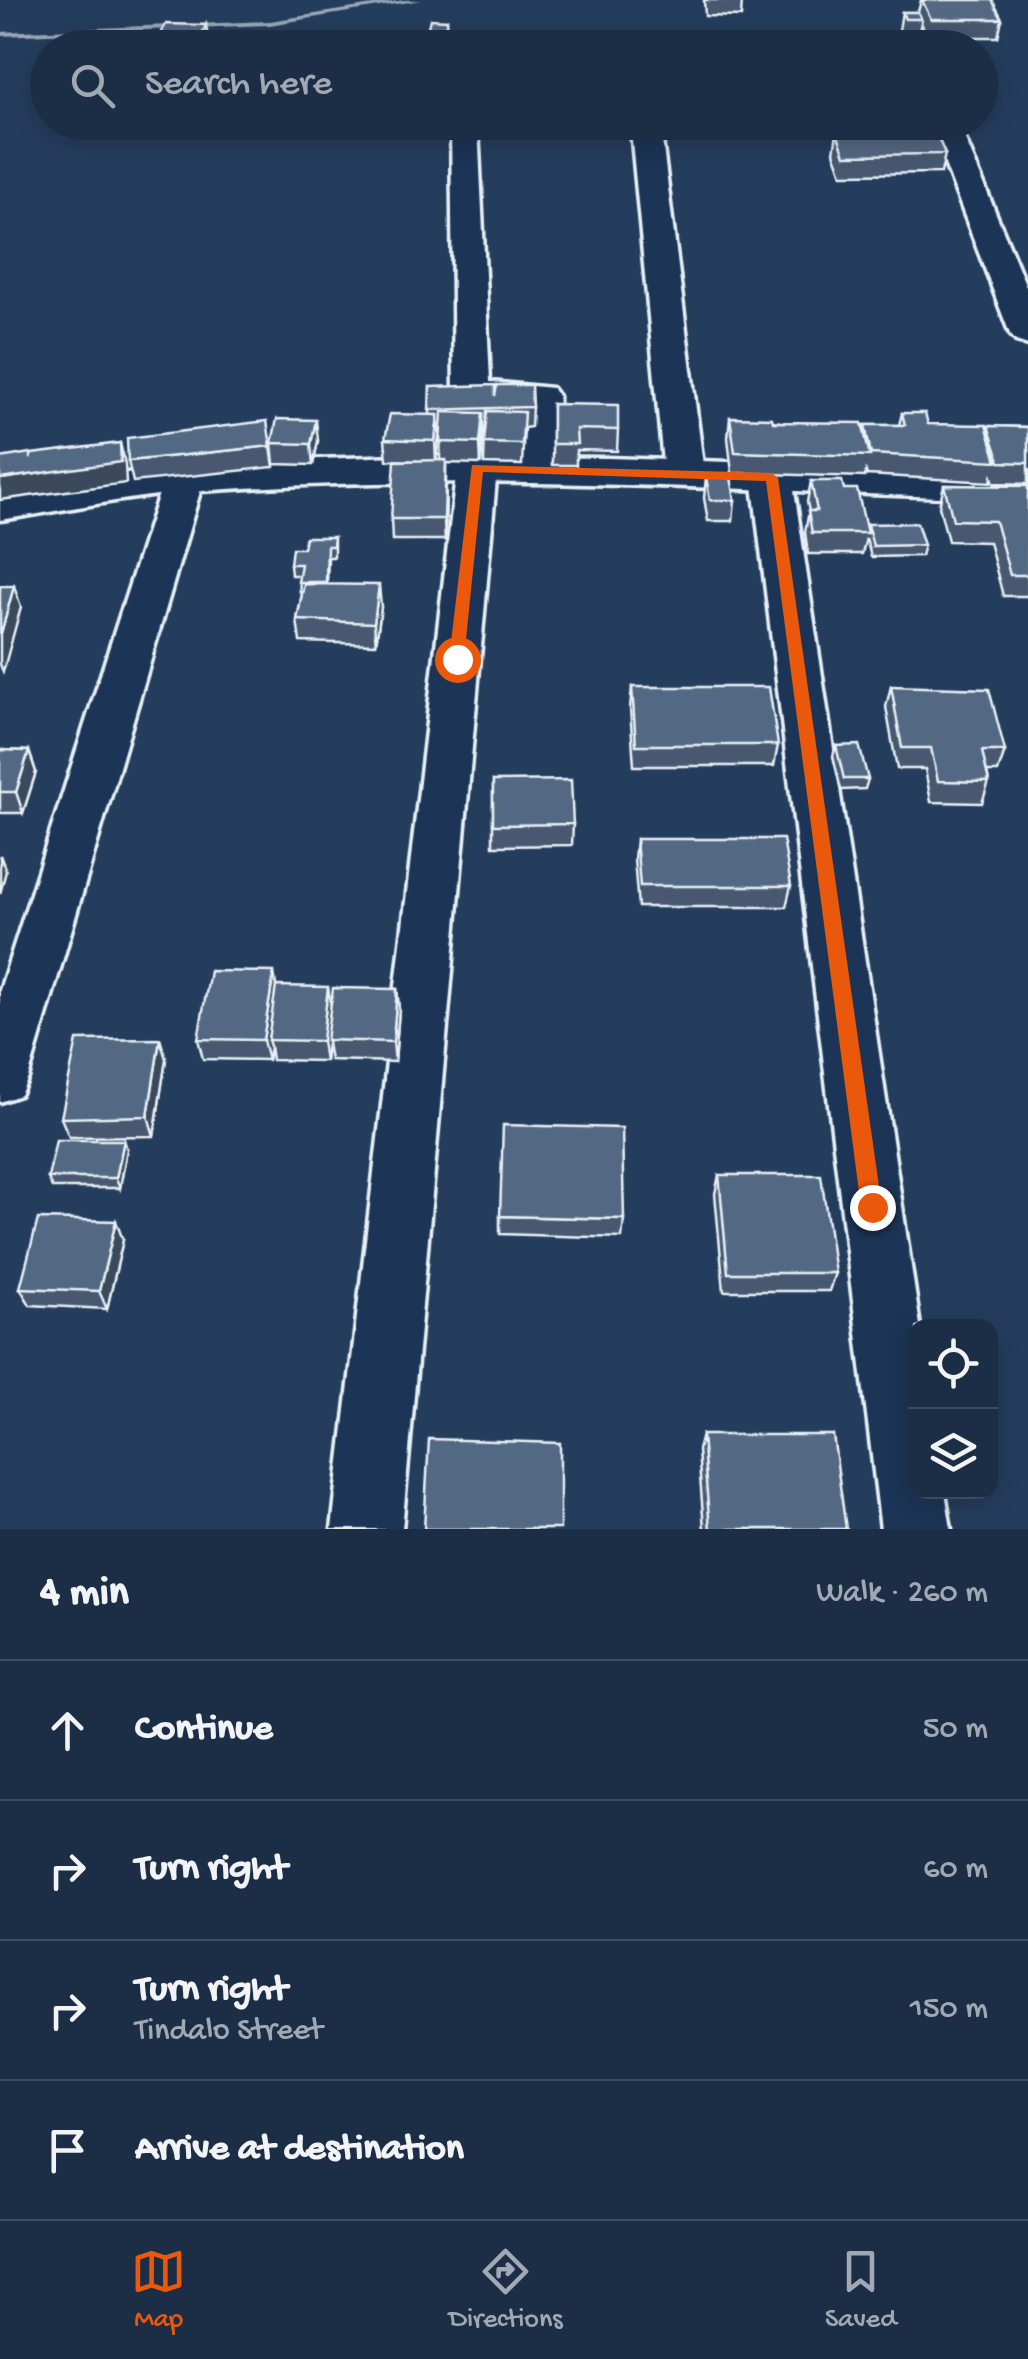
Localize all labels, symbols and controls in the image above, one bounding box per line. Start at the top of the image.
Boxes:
search box [30,30,998,140]
icon: search [65,58,120,113]
text: Search here [145,63,332,107]
route start [435,637,481,683]
route end [850,1185,896,1231]
map controls [908,1319,998,1499]
button: locate [908,1319,998,1409]
button: layers [908,1409,998,1499]
text: 4 min [40,1570,129,1619]
text: Walk · 260 m [816,1575,988,1613]
icon: ahead [40,1703,95,1758]
text: Continue [135,1708,273,1752]
text: 50 m [923,1711,988,1749]
icon: right [40,1843,95,1898]
text: Turn right [135,1848,287,1892]
text: 60 m [923,1851,988,1889]
text: Turn right [135,1969,287,2013]
icon: right [40,1983,95,2038]
text: 150 m [910,1991,988,2029]
text: Tindalo Street [135,2013,323,2051]
icon: arrive [40,2123,95,2178]
text: Arrive at destination [135,2128,464,2172]
tab: Map [131,2244,186,2337]
tab: Directions [449,2244,563,2337]
tab: Saved [825,2244,897,2337]

